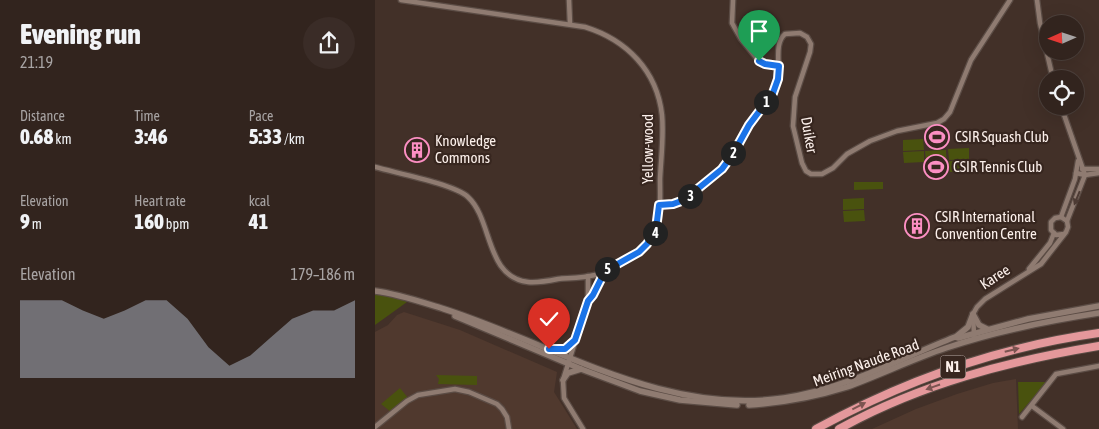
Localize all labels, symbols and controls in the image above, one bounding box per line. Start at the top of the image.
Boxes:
pin [738,10,780,61]
north arrow [1039,15,1084,60]
map controls [1039,15,1084,115]
button: share [303,17,355,69]
icon: arrive [745,17,773,45]
text: Evening run [20,18,141,50]
text: 21:19 [20,53,53,71]
button: locate [1039,70,1084,115]
pin: 1 [753,90,779,114]
text: 1 [763,94,770,110]
text: Distance [20,108,65,124]
text: Time [134,108,160,124]
text: Pace [249,108,273,124]
street label: Yellow-wood [639,114,656,184]
street label: Duiker [798,115,821,155]
text: 0.68 [20,124,53,148]
text: 3:46 [134,124,168,148]
text: 5:33 [249,124,282,148]
sports icon: CSIR Squash Club [924,124,950,150]
place label: CSIR Squash Club [955,128,1049,145]
text: km [53,131,72,147]
text: /km [282,131,305,147]
place label: Knowledge Commons [435,132,496,166]
building icon: Knowledge Commons [404,137,430,163]
pin: 2 [721,140,745,166]
text: 2 [730,145,737,161]
sports icon: CSIR Tennis Club [923,154,949,180]
place label: CSIR Tennis Club [953,158,1042,175]
pin: 3 [677,184,703,208]
text: 3 [687,188,694,204]
one-way arrow [1073,191,1081,206]
text: Elevation [20,193,69,209]
text: Heart rate [134,193,186,209]
text: kcal [249,193,270,209]
place label: CSIR International Convention Centre [935,208,1037,242]
text: 9 [20,209,30,233]
text: 160 [134,209,164,233]
text: 41 [249,209,268,233]
building icon: CSIR International Convention Centre [904,213,930,239]
text: m [30,216,42,232]
text: bpm [164,216,189,232]
pin: 4 [643,220,667,246]
text: 4 [652,225,659,241]
pin: 5 [595,256,619,282]
text: 5 [604,261,611,277]
street label: Karee [977,261,1013,292]
text: Elevation [20,265,75,283]
text: 179–186 m [291,265,355,283]
pin [528,298,570,349]
icon: check [535,305,563,333]
street label: Meiring Naude Road [810,335,921,390]
one-way arrow [1004,346,1019,354]
road number: N1 [941,356,965,378]
one-way arrow [925,383,940,391]
one-way arrow [852,402,866,410]

